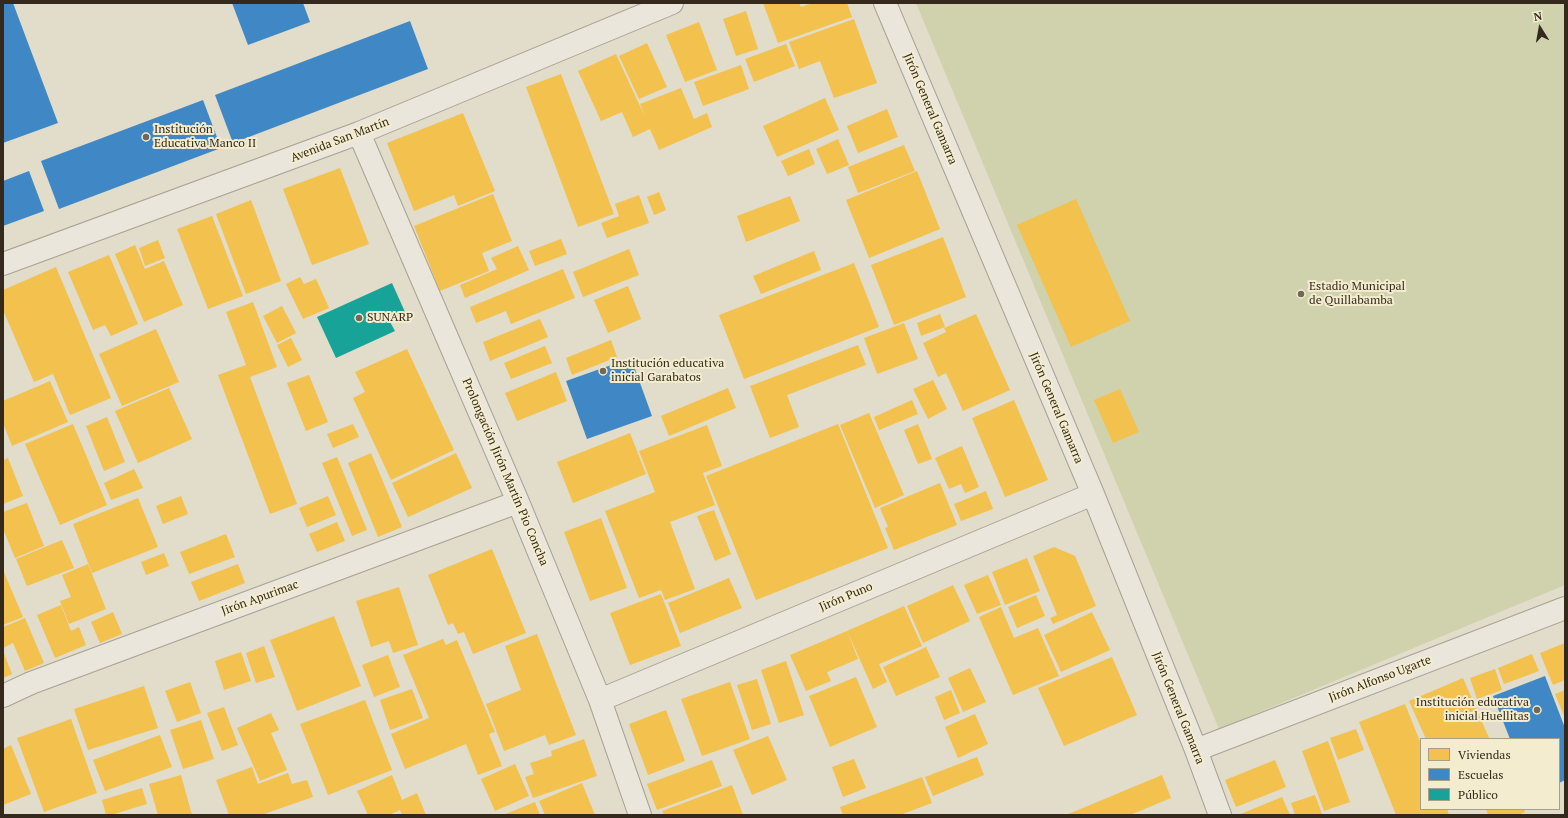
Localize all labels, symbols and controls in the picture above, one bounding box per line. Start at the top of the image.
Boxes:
north arrow [1520,8,1560,48]
text: N [1532,9,1543,24]
street label: Jirón General Gamarra [900,51,960,167]
street label: Avenida San Martín [289,115,391,165]
place label: Institución Educativa Manco II [154,123,256,151]
marker: Institución Educativa Manco II [141,132,151,142]
place label: Estadio Municipal de Quillabamba [1309,280,1405,308]
marker: Estadio Municipal de Quillabamba [1296,289,1306,299]
place label: SUNARP [367,311,413,325]
marker: SUNARP [354,313,364,323]
street label: Jirón General Gamarra [1026,350,1086,466]
place label: Institución educativa inicial Garabatos [611,357,724,385]
marker: Institución educativa inicial Garabatos [598,366,608,376]
street label: Prolongación Jirón Martín Pio Concha [459,376,551,568]
street label: Jirón Apurimac [219,577,301,619]
street label: Jirón Puno [817,579,875,615]
street label: Jirón General Gamarra [1149,650,1207,766]
street label: Jirón Alfonso Ugarte [1327,653,1433,705]
place label: Institución educativa inicial Huellitas [1416,696,1529,724]
marker: Institución educativa inicial Huellitas [1532,705,1542,715]
legend [1420,738,1560,810]
text: Viviendas [1458,747,1511,762]
text: Escuelas [1458,767,1504,782]
text: Público [1458,787,1498,802]

